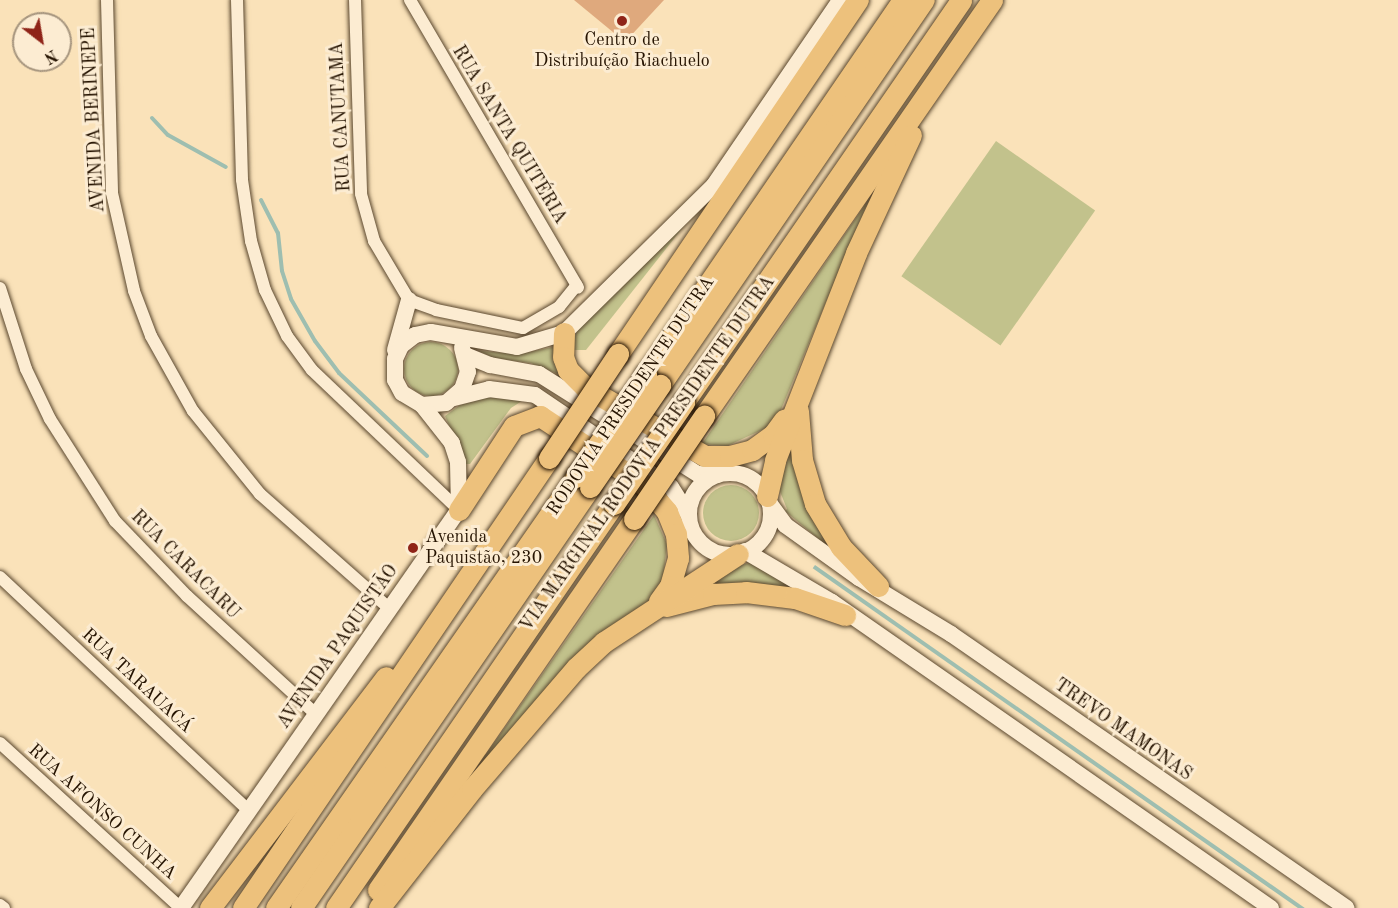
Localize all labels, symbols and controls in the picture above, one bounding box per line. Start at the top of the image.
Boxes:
north arrow [12,12,72,72]
marker: Centro de Distribuíção Riachuelo [615,14,629,28]
street label: AVENIDA BERINEPE [78,27,110,213]
place label: Centro de Distribuíção Riachuelo [534,30,710,72]
street label: RUA CANUTAMA [326,41,356,193]
street label: RUA SANTA QUITÉRIA [447,42,571,228]
text: N [41,46,60,66]
street label: VIA MARGINAL RODOVIA PRESIDENTE DUTRA [516,272,780,636]
street label: RODOVIA PRESIDENTE DUTRA [543,272,719,520]
street label: RUA CARACARU [126,506,244,624]
place label: Avenida Paquistão, 230 [425,527,542,570]
marker: Avenida Paquistão, 230 [406,541,420,555]
street label: AVENIDA PAQUISTÃO [273,561,403,733]
street label: RUA TARAUACÁ [77,624,197,738]
street label: TREVO MAMONAS [1050,674,1196,786]
street label: RUA AFONSO CUNHA [23,740,181,884]

